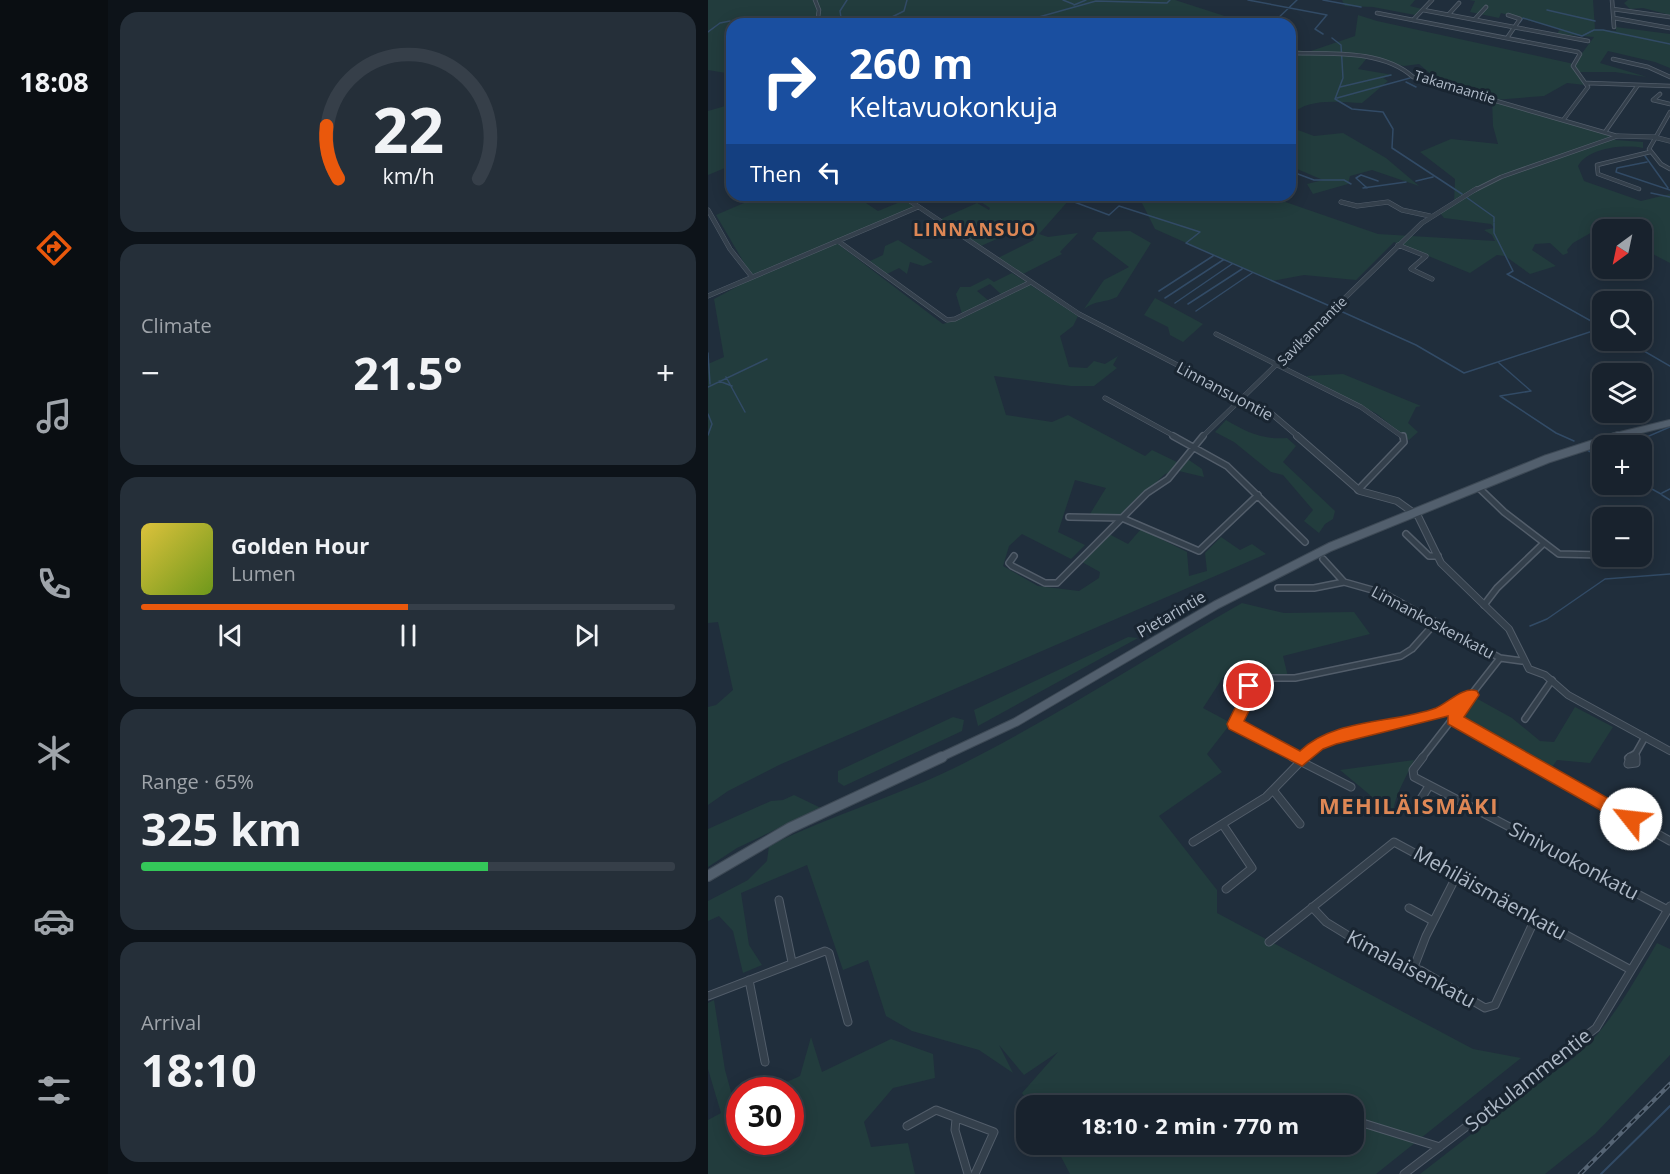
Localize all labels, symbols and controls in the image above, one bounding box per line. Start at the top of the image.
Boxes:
text: 260 m [849,34,973,91]
icon: right [750,42,828,120]
text: 18:08 [19,63,89,100]
street label: Takamaantie [1412,65,1498,108]
text: 22 [372,86,444,171]
text: Keltavuokonkuja [849,88,1058,125]
icon: left [813,156,846,189]
text: Then [750,158,801,188]
text: km/h [382,162,434,191]
district label: LINNANSUO [913,217,1037,241]
north arrow [1592,219,1652,279]
map controls [1592,219,1652,567]
icon: directions [33,227,75,269]
button: search [1592,291,1652,351]
street label: Savikannantie [1273,292,1351,370]
text: Climate [141,312,212,339]
text: 21.5° [353,342,463,403]
text: − [141,350,160,395]
text: + [656,350,675,395]
street label: Linnansuontie [1173,356,1277,426]
button: layers [1592,363,1652,423]
icon: music [33,395,75,437]
button: + [1592,435,1652,495]
button: − [1592,507,1652,567]
text: Golden Hour [231,530,369,560]
text: Lumen [231,560,296,587]
icon: phone [33,563,75,605]
street label: Linnankoskenkatu [1368,580,1498,664]
street label: Pietarintie [1132,585,1210,643]
icon: previous [214,619,247,652]
icon: pause [392,619,425,652]
icon: next [570,619,603,652]
pin [1223,660,1274,711]
icon: arrive [1232,669,1265,702]
icon: climate [33,732,75,774]
text: Range · 65% [141,768,254,795]
position arrow [1599,787,1663,851]
district label: MEHILÄISMÄKI [1319,790,1499,820]
text: 325 km [141,798,302,859]
street label: Sinivuokonkatu [1505,815,1644,906]
street label: Mehiläismäenkatu [1409,839,1572,946]
icon: car [33,900,75,942]
street label: Kimalaisenkatu [1342,923,1480,1014]
text: Arrival [141,1009,201,1036]
street label: Sotkulammentie [1459,1022,1596,1137]
text: 18:10 [141,1039,257,1100]
icon: filters [33,1069,75,1111]
speed limit sign: 30 [726,1077,804,1155]
text: 18:10 · 2 min · 770 m [1081,1110,1299,1140]

